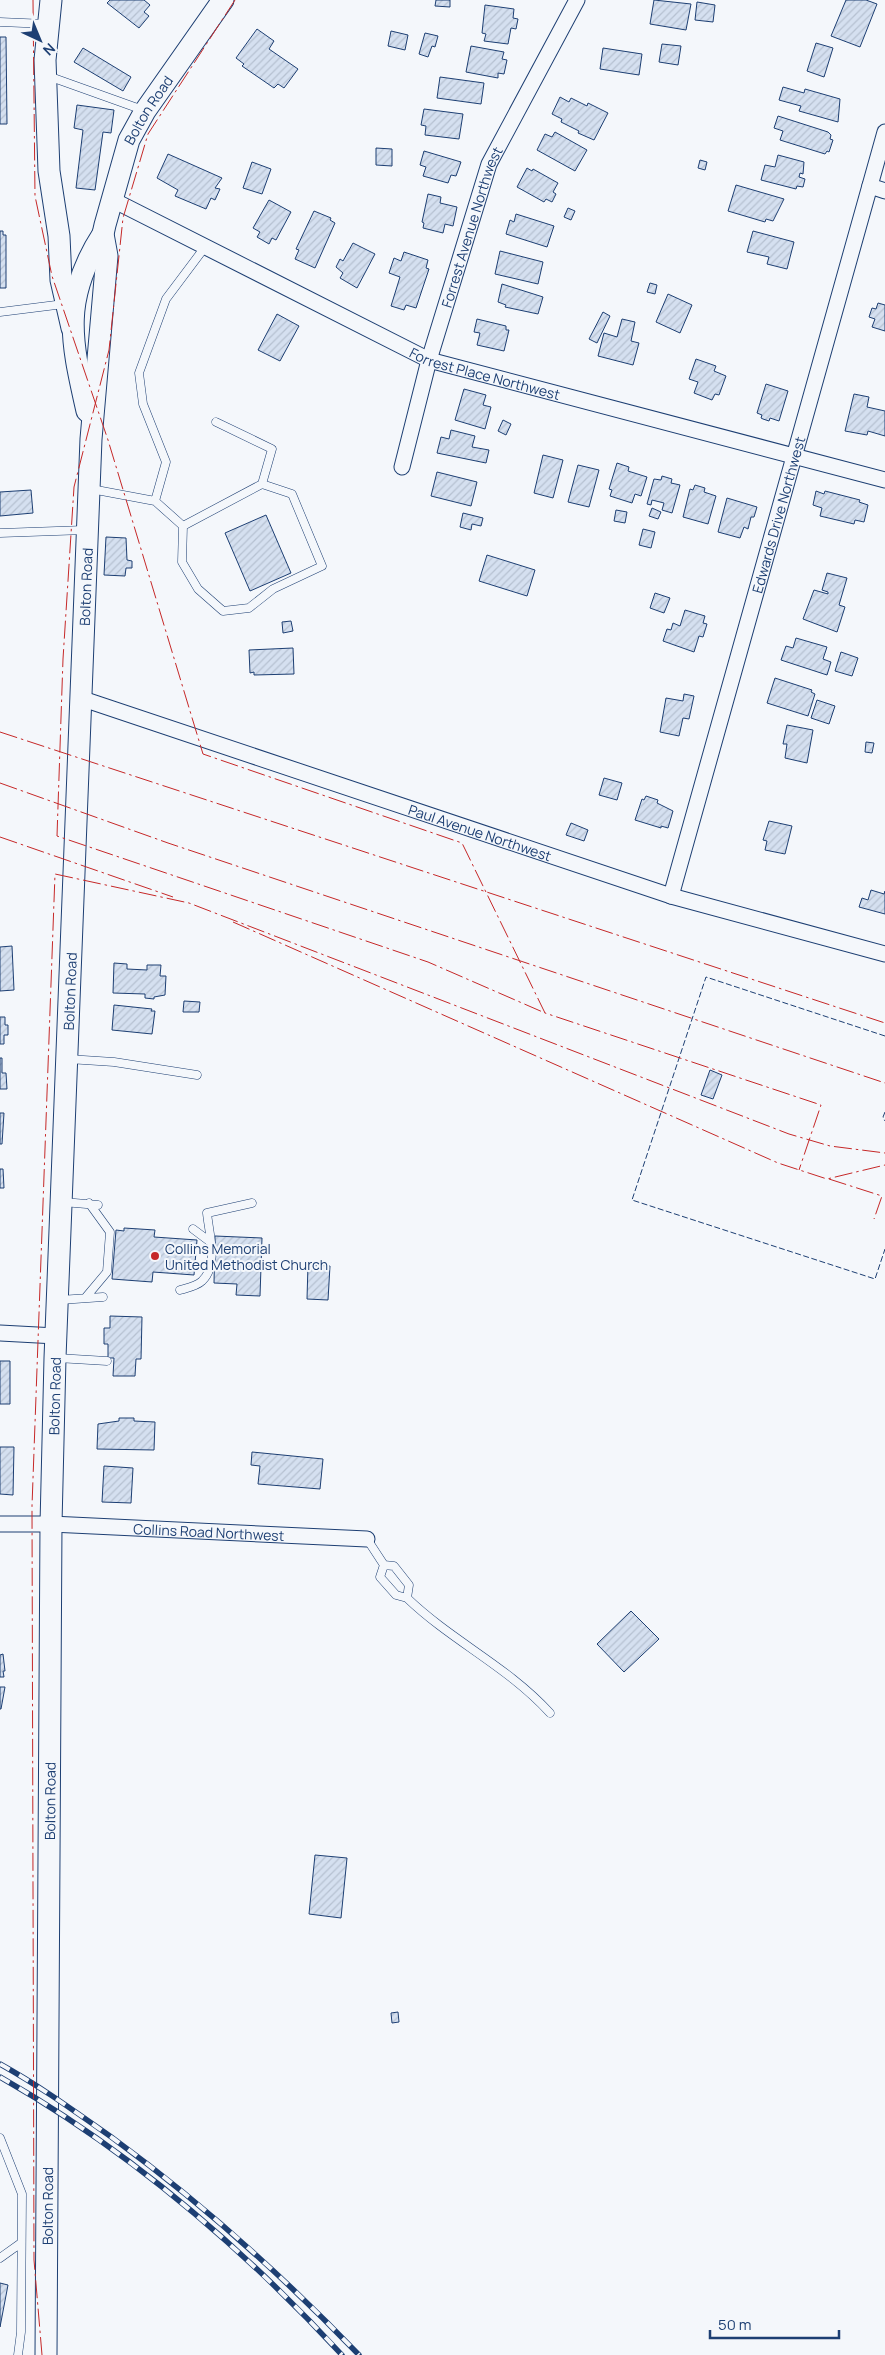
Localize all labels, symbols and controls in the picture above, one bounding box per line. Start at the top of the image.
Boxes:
north arrow [15,15,65,65]
text: N [39,39,60,60]
street label: Bolton Road [119,72,177,148]
street label: Forrest Avenue Northwest [436,143,506,310]
street label: Forrest Place Northwest [407,342,563,404]
street label: Edwards Drive Northwest [747,434,809,595]
street label: Bolton Road [74,547,96,626]
street label: Paul Avenue Northwest [406,799,554,865]
street label: Bolton Road [58,952,80,1031]
place label: Collins Memorial United Methodist Church [165,1239,328,1274]
marker: Collins Memorial United Methodist Church [149,1250,161,1262]
street label: Bolton Road [44,1357,65,1435]
street label: Collins Road Northwest [133,1518,285,1545]
street label: Bolton Road [40,1762,59,1840]
street label: Bolton Road [37,2167,57,2245]
scale bar [710,2308,839,2340]
text: 50 m [718,2314,752,2335]

